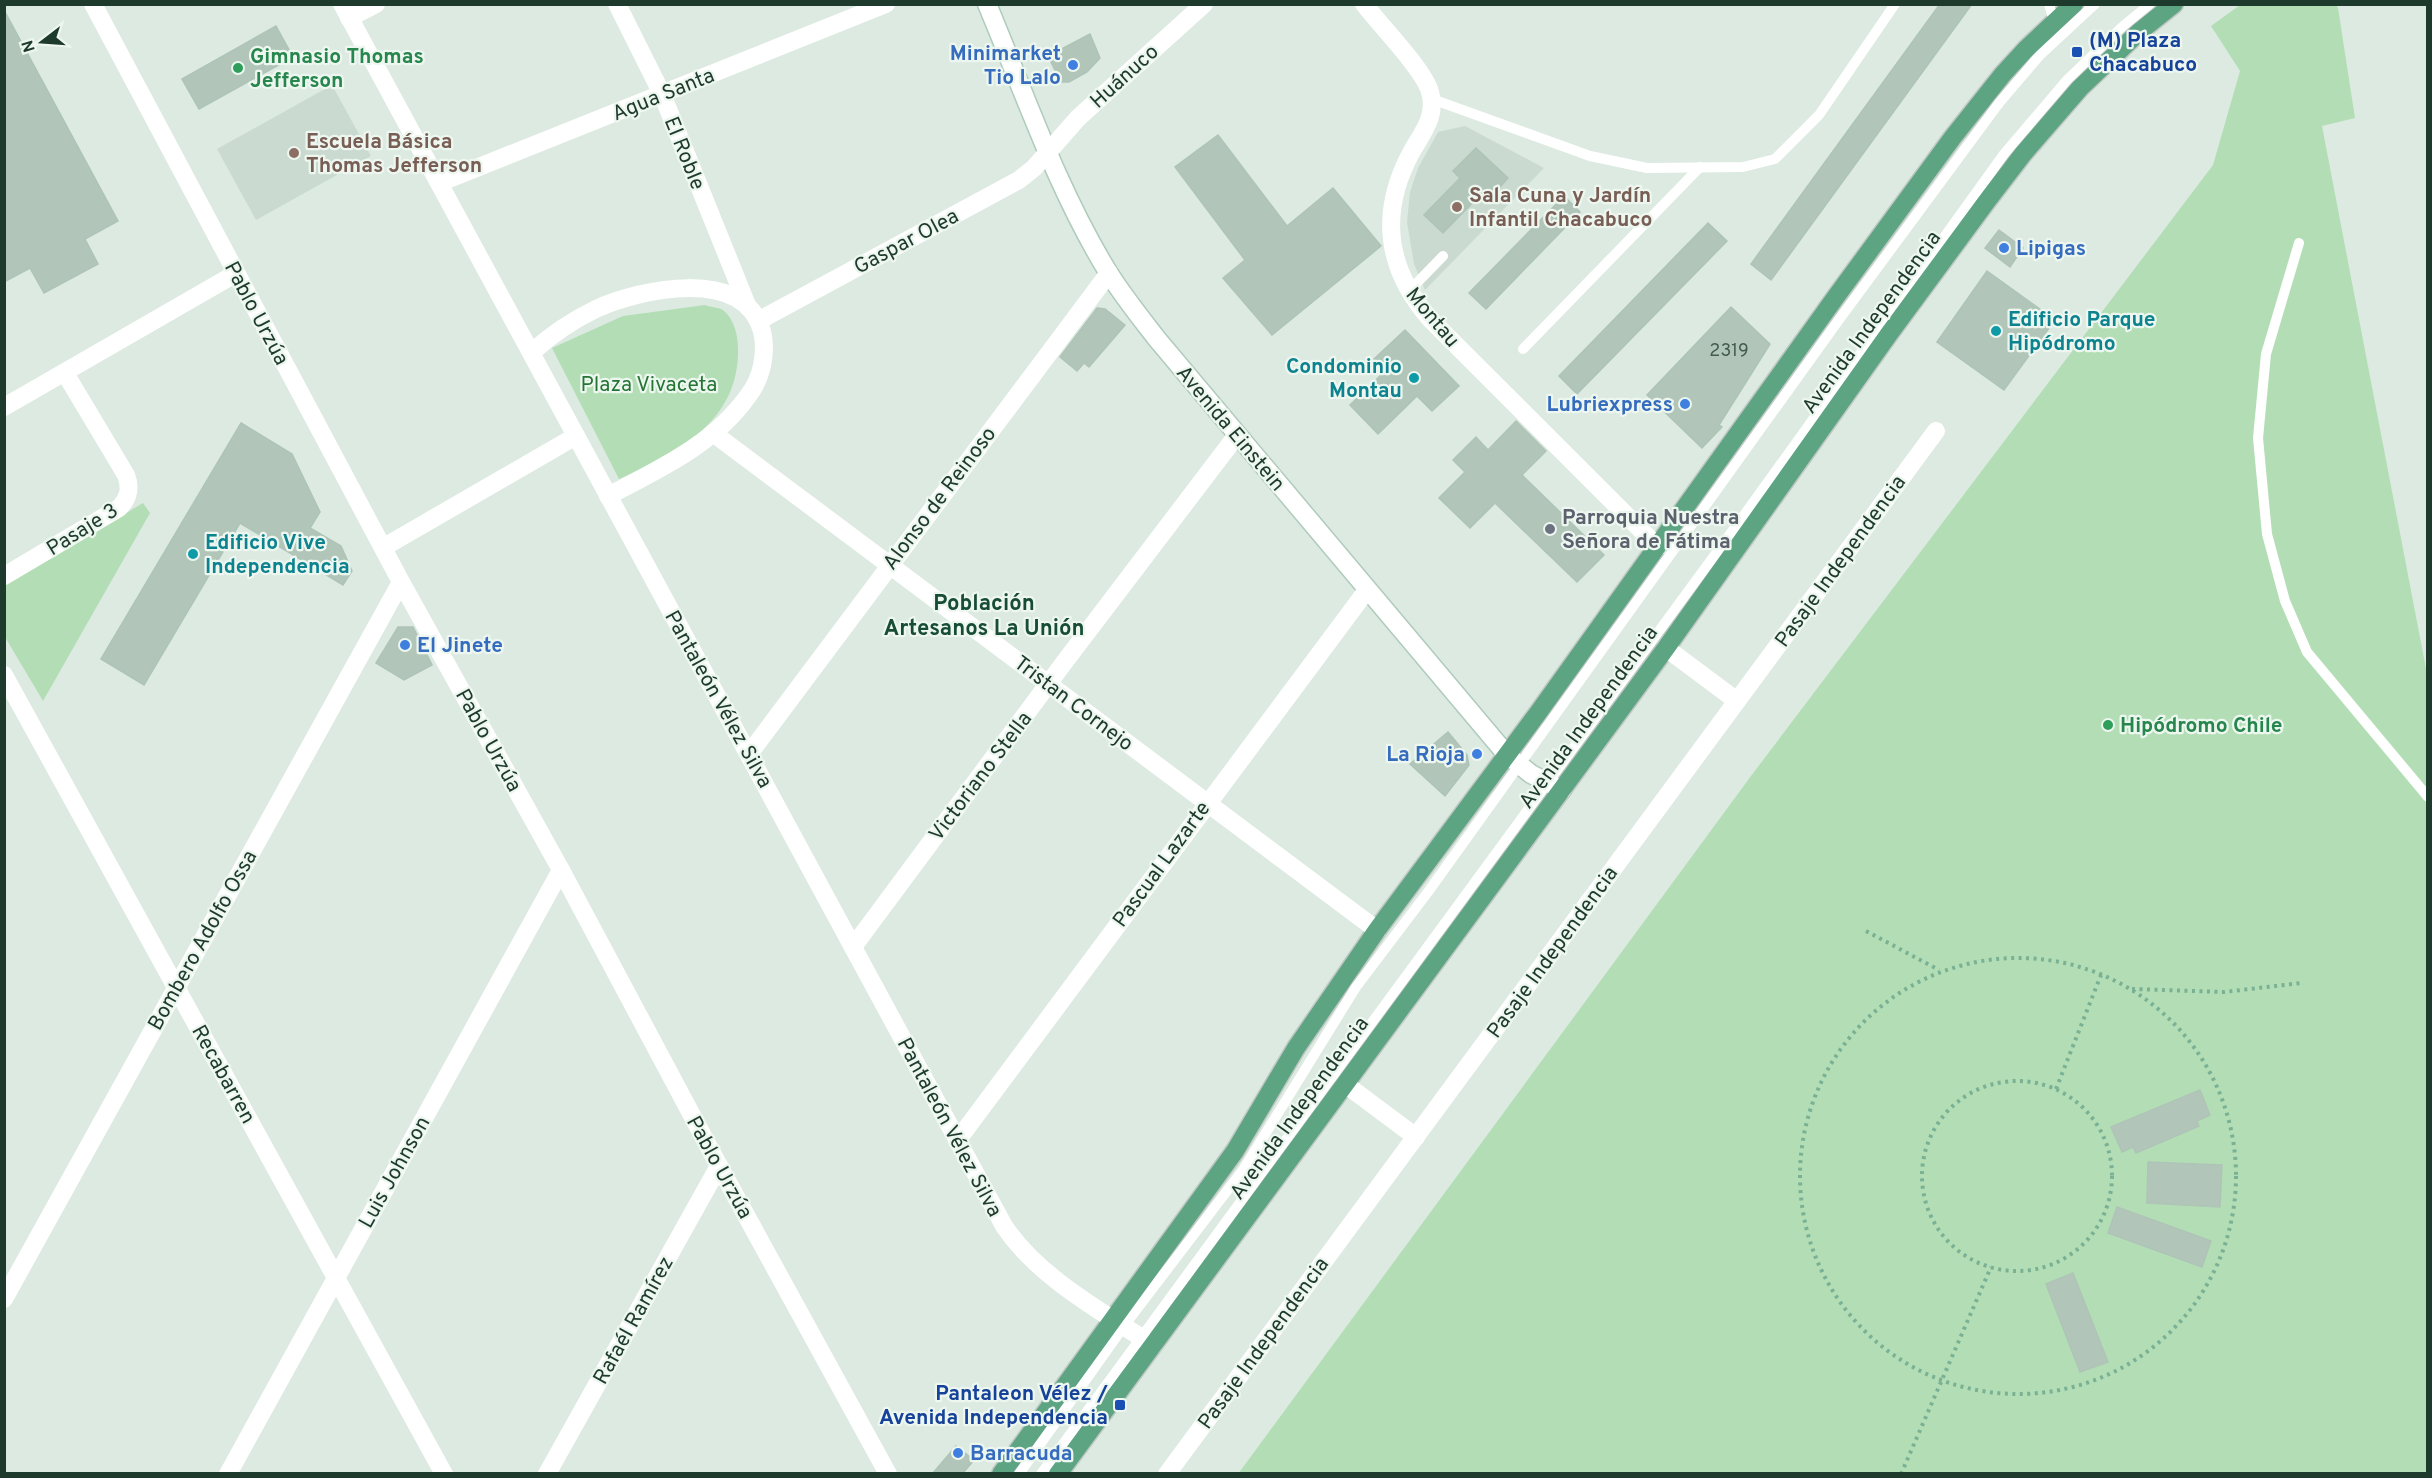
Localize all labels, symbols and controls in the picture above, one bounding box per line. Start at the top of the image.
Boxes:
north arrow [12,12,72,72]
place label: (M) Plaza Chacabuco [2089,28,2197,79]
text: N [18,37,41,54]
street label: Huánuco [1085,39,1165,115]
place label: Minimarket Tio Lalo [950,41,1061,92]
place label: Gimnasio Thomas Jefferson [250,44,424,95]
marker: (M) Plaza Chacabuco [2070,45,2084,59]
marker: Minimarket Tio Lalo [1066,58,1080,72]
marker: Gimnasio Thomas Jefferson [231,61,245,75]
street label: Agua Santa [608,63,719,128]
street label: El Roble [657,113,711,194]
place label: Escuela Básica Thomas Jefferson [306,129,482,180]
marker: Escuela Básica Thomas Jefferson [287,146,301,160]
place label: Sala Cuna y Jardín Infantil Chacabuco [1469,183,1652,234]
marker: Sala Cuna y Jardín Infantil Chacabuco [1450,200,1464,214]
street label: Gaspar Olea [850,203,964,281]
street label: Avenida Independencia [1797,226,1948,420]
place label: Lipigas [2016,236,2086,263]
marker: Lipigas [1997,241,2011,255]
street label: Pablo Urzúa [217,257,294,370]
street label: Montau [1399,282,1465,354]
place label: Edificio Parque Hipódromo [2008,307,2155,358]
marker: Edificio Parque Hipódromo [1989,324,2003,338]
house number: 2319 [1709,340,1749,363]
place label: Condominio Montau [1286,354,1402,405]
street label: Avenida Einstein [1169,361,1290,497]
marker: Condominio Montau [1407,371,1421,385]
park label: Plaza Vivaceta [581,372,717,399]
place label: Lubriexpress [1547,392,1673,419]
marker: Lubriexpress [1678,397,1692,411]
street label: Alonso de Reinoso [877,422,1003,576]
street label: Pasaje Independencia [1770,470,1913,653]
street label: Pasaje 3 [42,498,124,563]
place label: Parroquia Nuestra Señora de Fátima [1562,505,1739,556]
marker: Parroquia Nuestra Señora de Fátima [1543,522,1557,536]
place label: Edificio Vive Independencia [205,530,350,581]
marker: Edificio Vive Independencia [186,547,200,561]
district label: Población Artesanos La Unión [884,591,1084,643]
street label: Pantaleón Vélez Silva [658,606,778,793]
street label: Avenida Independencia [1514,621,1665,815]
place label: El Jinete [417,633,503,660]
marker: El Jinete [398,638,412,652]
street label: Tristan Cornejo [1008,650,1138,758]
street label: Pablo Urzúa [448,684,527,797]
street label: Victoriano Stella [924,707,1039,847]
place label: Hipódromo Chile [2120,713,2283,740]
marker: Hipódromo Chile [2101,718,2115,732]
place label: La Rioja [1386,742,1465,769]
marker: La Rioja [1470,747,1484,761]
street label: Pascual Lazarte [1107,796,1217,933]
street label: Bombero Adolfo Ossa [143,846,264,1036]
street label: Pasaje Independencia [1482,861,1625,1044]
street label: Avenida Independencia [1225,1012,1376,1206]
street label: Recabarren [184,1021,261,1129]
street label: Pantaleón Vélez Silva [890,1033,1007,1222]
street label: Pablo Urzúa [679,1111,758,1224]
street label: Luis Johnson [353,1112,437,1233]
street label: Rafaél Ramírez [588,1252,681,1390]
street label: Pasaje Independencia [1193,1252,1336,1435]
place label: Pantaleon Vélez / Avenida Independencia [879,1381,1108,1432]
marker: Pantaleon Vélez / Avenida Independencia [1113,1398,1127,1412]
place label: Barracuda [970,1441,1073,1468]
marker: Barracuda [951,1446,965,1460]

